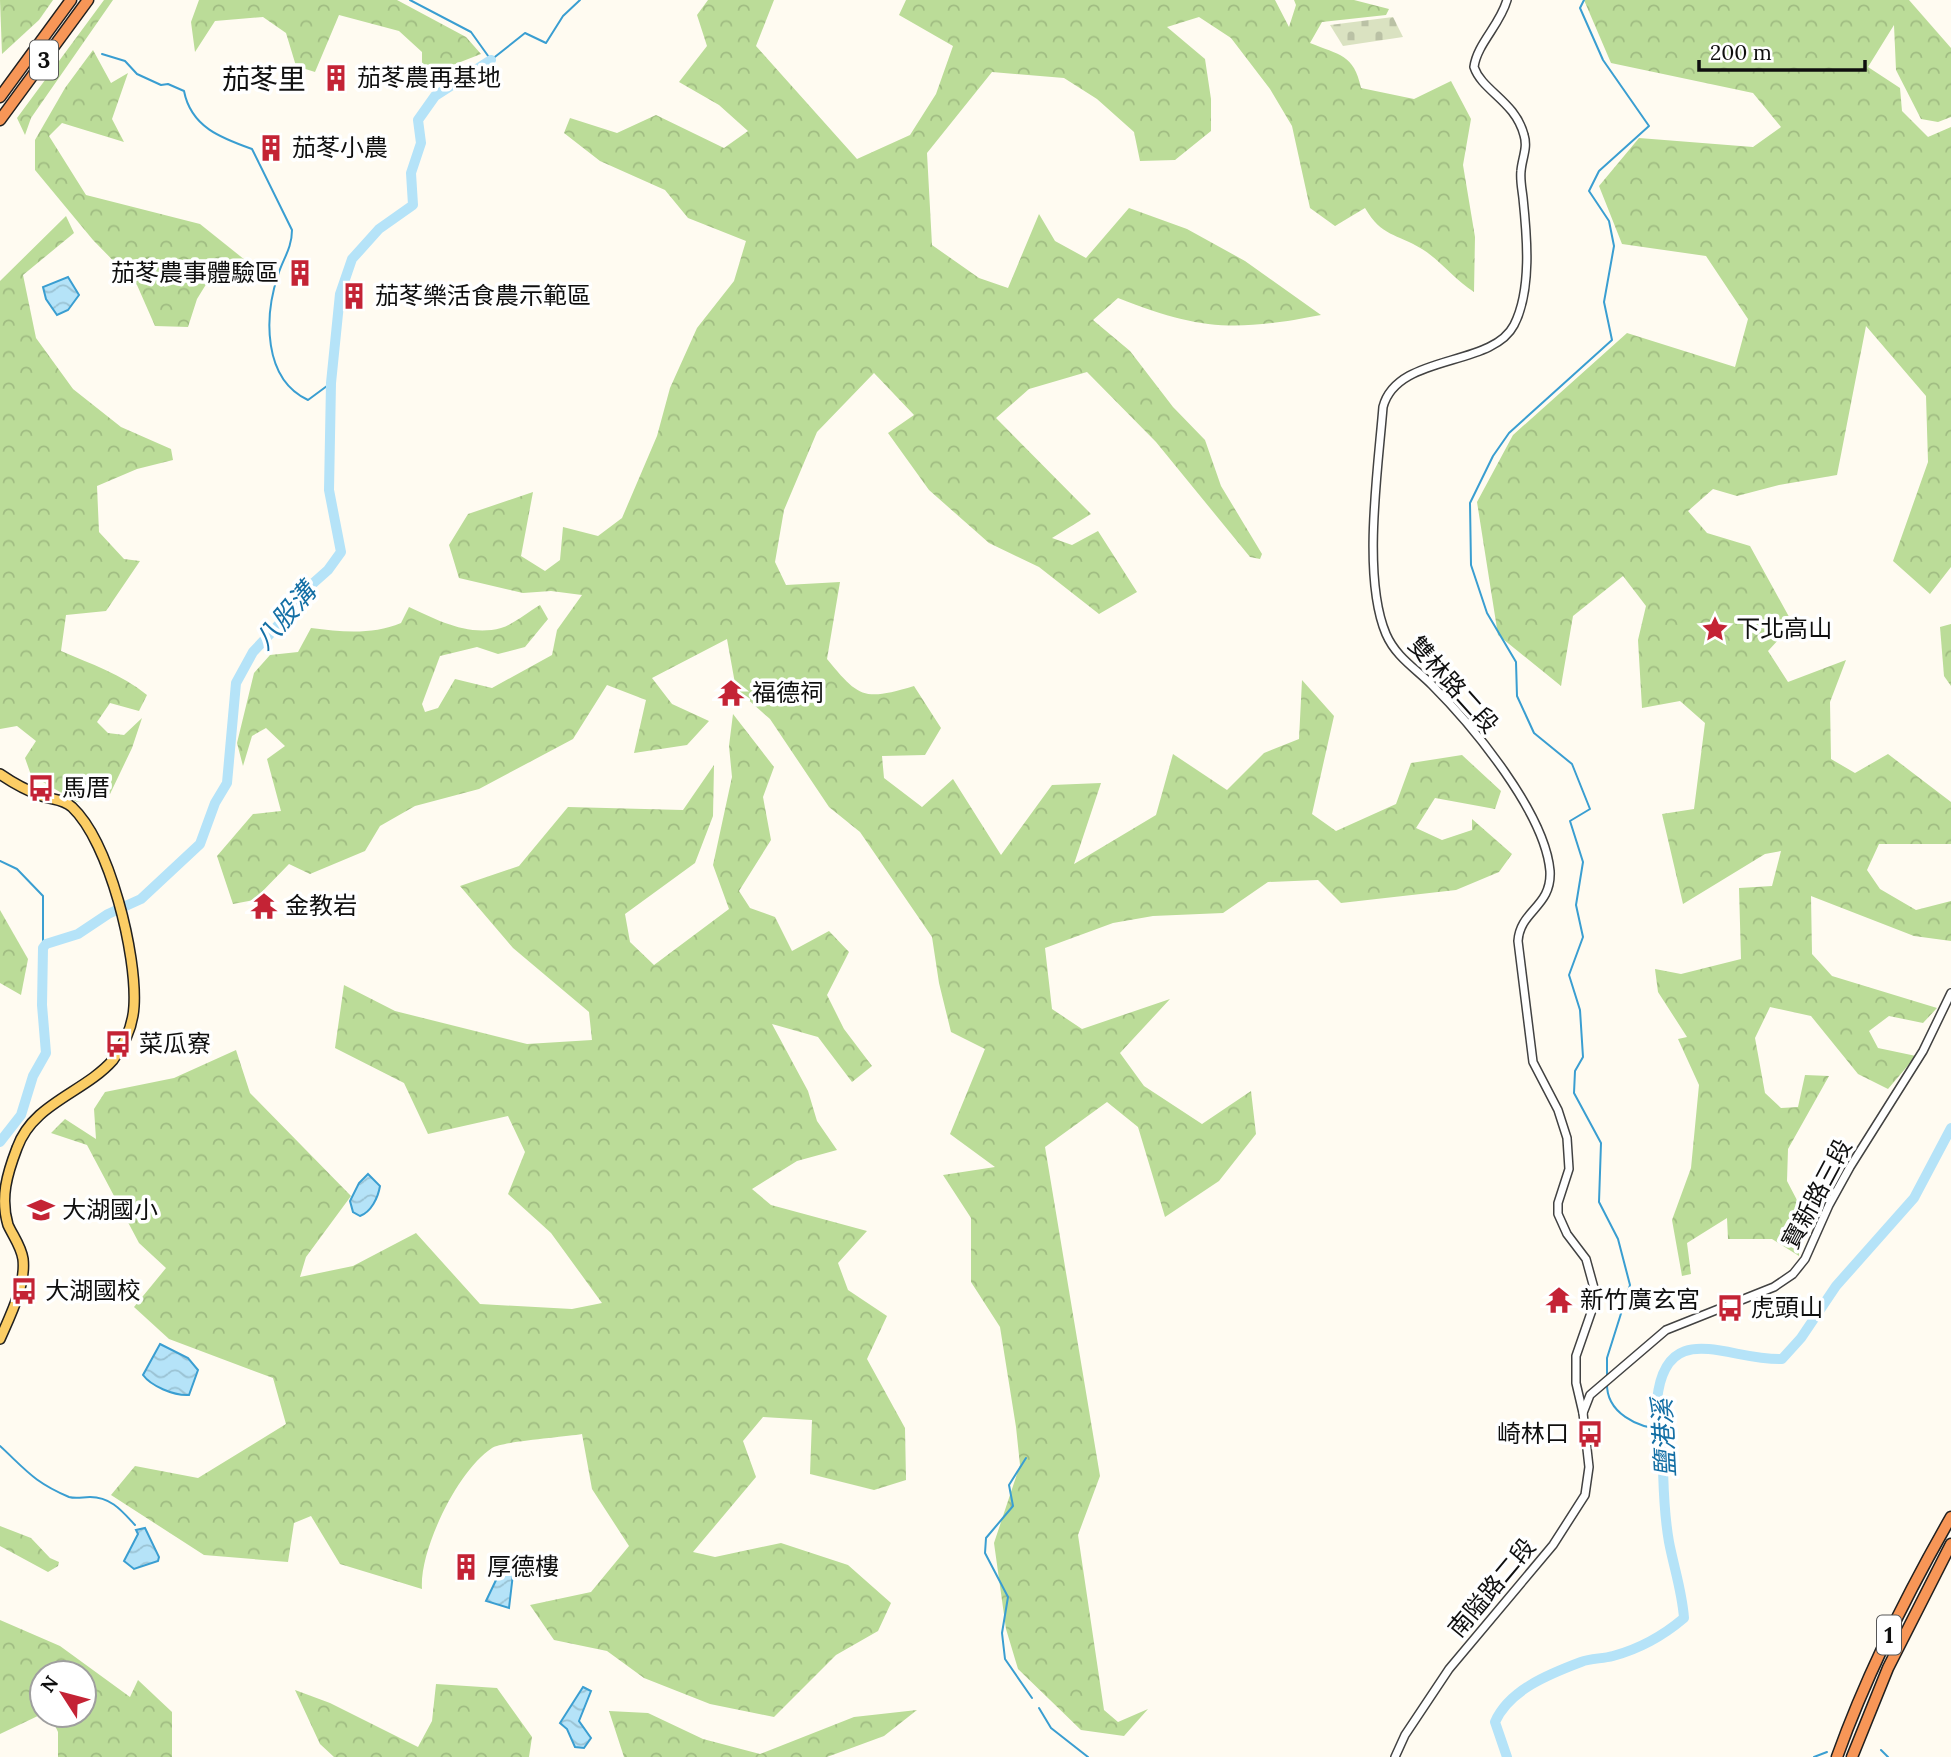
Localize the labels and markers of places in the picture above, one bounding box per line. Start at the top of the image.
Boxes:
place label: 茄苳農再基地 [357,62,501,93]
building icon: 茄苳農再基地 [321,63,351,93]
place label: 茄苳小農 [292,132,388,163]
building icon: 茄苳小農 [256,133,286,163]
place label: 茄苳農事體驗區 [111,257,279,288]
building icon: 茄苳農事體驗區 [285,258,315,288]
place label: 茄苳樂活食農示範區 [375,280,591,311]
building icon: 茄苳樂活食農示範區 [339,281,369,311]
place label: 下北高山 [1736,613,1832,644]
place icon: 下北高山 [1700,614,1730,644]
place label: 福德祠 [752,677,824,708]
temple icon: 福德祠 [716,678,746,708]
place label: 馬厝 [62,772,110,803]
bus stop icon: 馬厝 [26,773,56,803]
place label: 金教岩 [285,890,357,921]
temple icon: 金教岩 [249,891,279,921]
place label: 菜瓜寮 [139,1028,211,1059]
bus stop icon: 菜瓜寮 [103,1029,133,1059]
place label: 大湖國小 [62,1194,158,1225]
school or university icon: 大湖國小 [26,1195,56,1225]
place label: 大湖國校 [45,1275,141,1306]
bus stop icon: 大湖國校 [9,1276,39,1306]
place label: 新竹廣玄宮 [1580,1284,1700,1315]
temple icon: 新竹廣玄宮 [1544,1285,1574,1315]
place label: 虎頭山 [1751,1292,1823,1323]
bus stop icon: 虎頭山 [1715,1293,1745,1323]
place label: 崎林口 [1497,1418,1569,1449]
bus stop icon: 崎林口 [1575,1419,1605,1449]
place label: 厚德樓 [487,1551,559,1582]
building icon: 厚德樓 [451,1552,481,1582]

